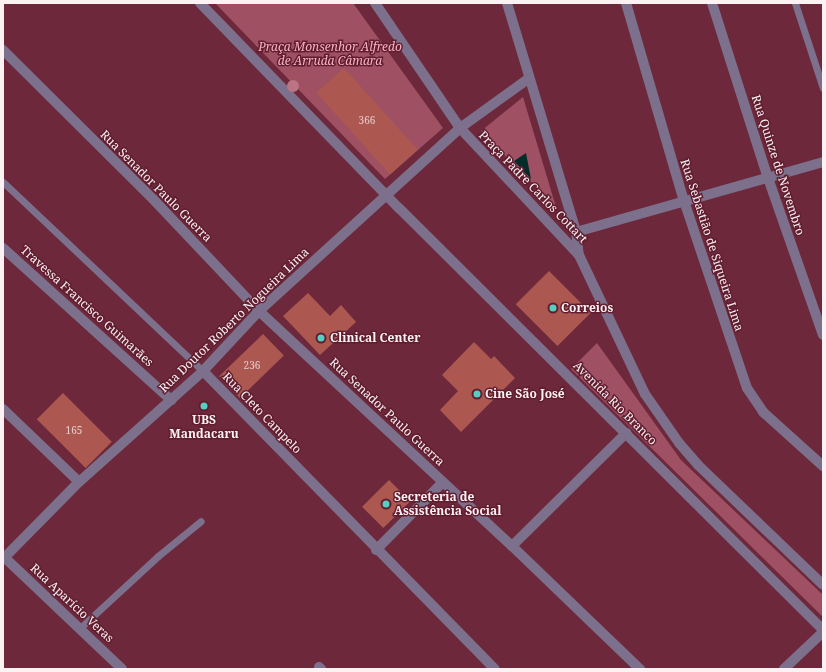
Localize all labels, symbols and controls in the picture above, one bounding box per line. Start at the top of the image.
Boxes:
park label: Praça Monsenhor Alfredo de Arruda Câmara [258,40,402,68]
street label: Rua Quinze de Novembro [748,93,808,237]
house number: 366 [359,115,375,127]
street label: Rua Senador Paulo Guerra [97,127,215,245]
street label: Praça Padre Carlos Cottart [476,128,590,246]
street label: Rua Sebastião de Siqueira Lima [677,157,747,333]
street label: Travessa Francisco Guimarães [18,242,156,370]
street label: Rua Doutor Roberto Nogueira Lima [156,245,312,395]
place label: Correios [561,301,613,315]
marker: Correios [548,303,558,313]
place label: Clinical Center [330,331,420,345]
marker: Clinical Center [315,332,327,344]
street label: Rua Senador Paulo Guerra [327,355,447,469]
street label: Avenida Rio Branco [570,358,660,448]
house number: 236 [244,360,260,372]
street label: Rua Cleto Campelo [220,369,304,457]
place label: Cine São José [485,387,565,401]
marker: Cine São José [472,389,482,399]
marker: UBS Mandacaru [198,400,210,412]
place label: UBS Mandacaru [169,413,239,441]
house number: 165 [66,425,82,437]
place label: Secreteria de Assistência Social [394,490,501,518]
marker: Secreteria de Assistência Social [381,499,391,509]
street label: Rua Aparício Veras [27,561,117,645]

